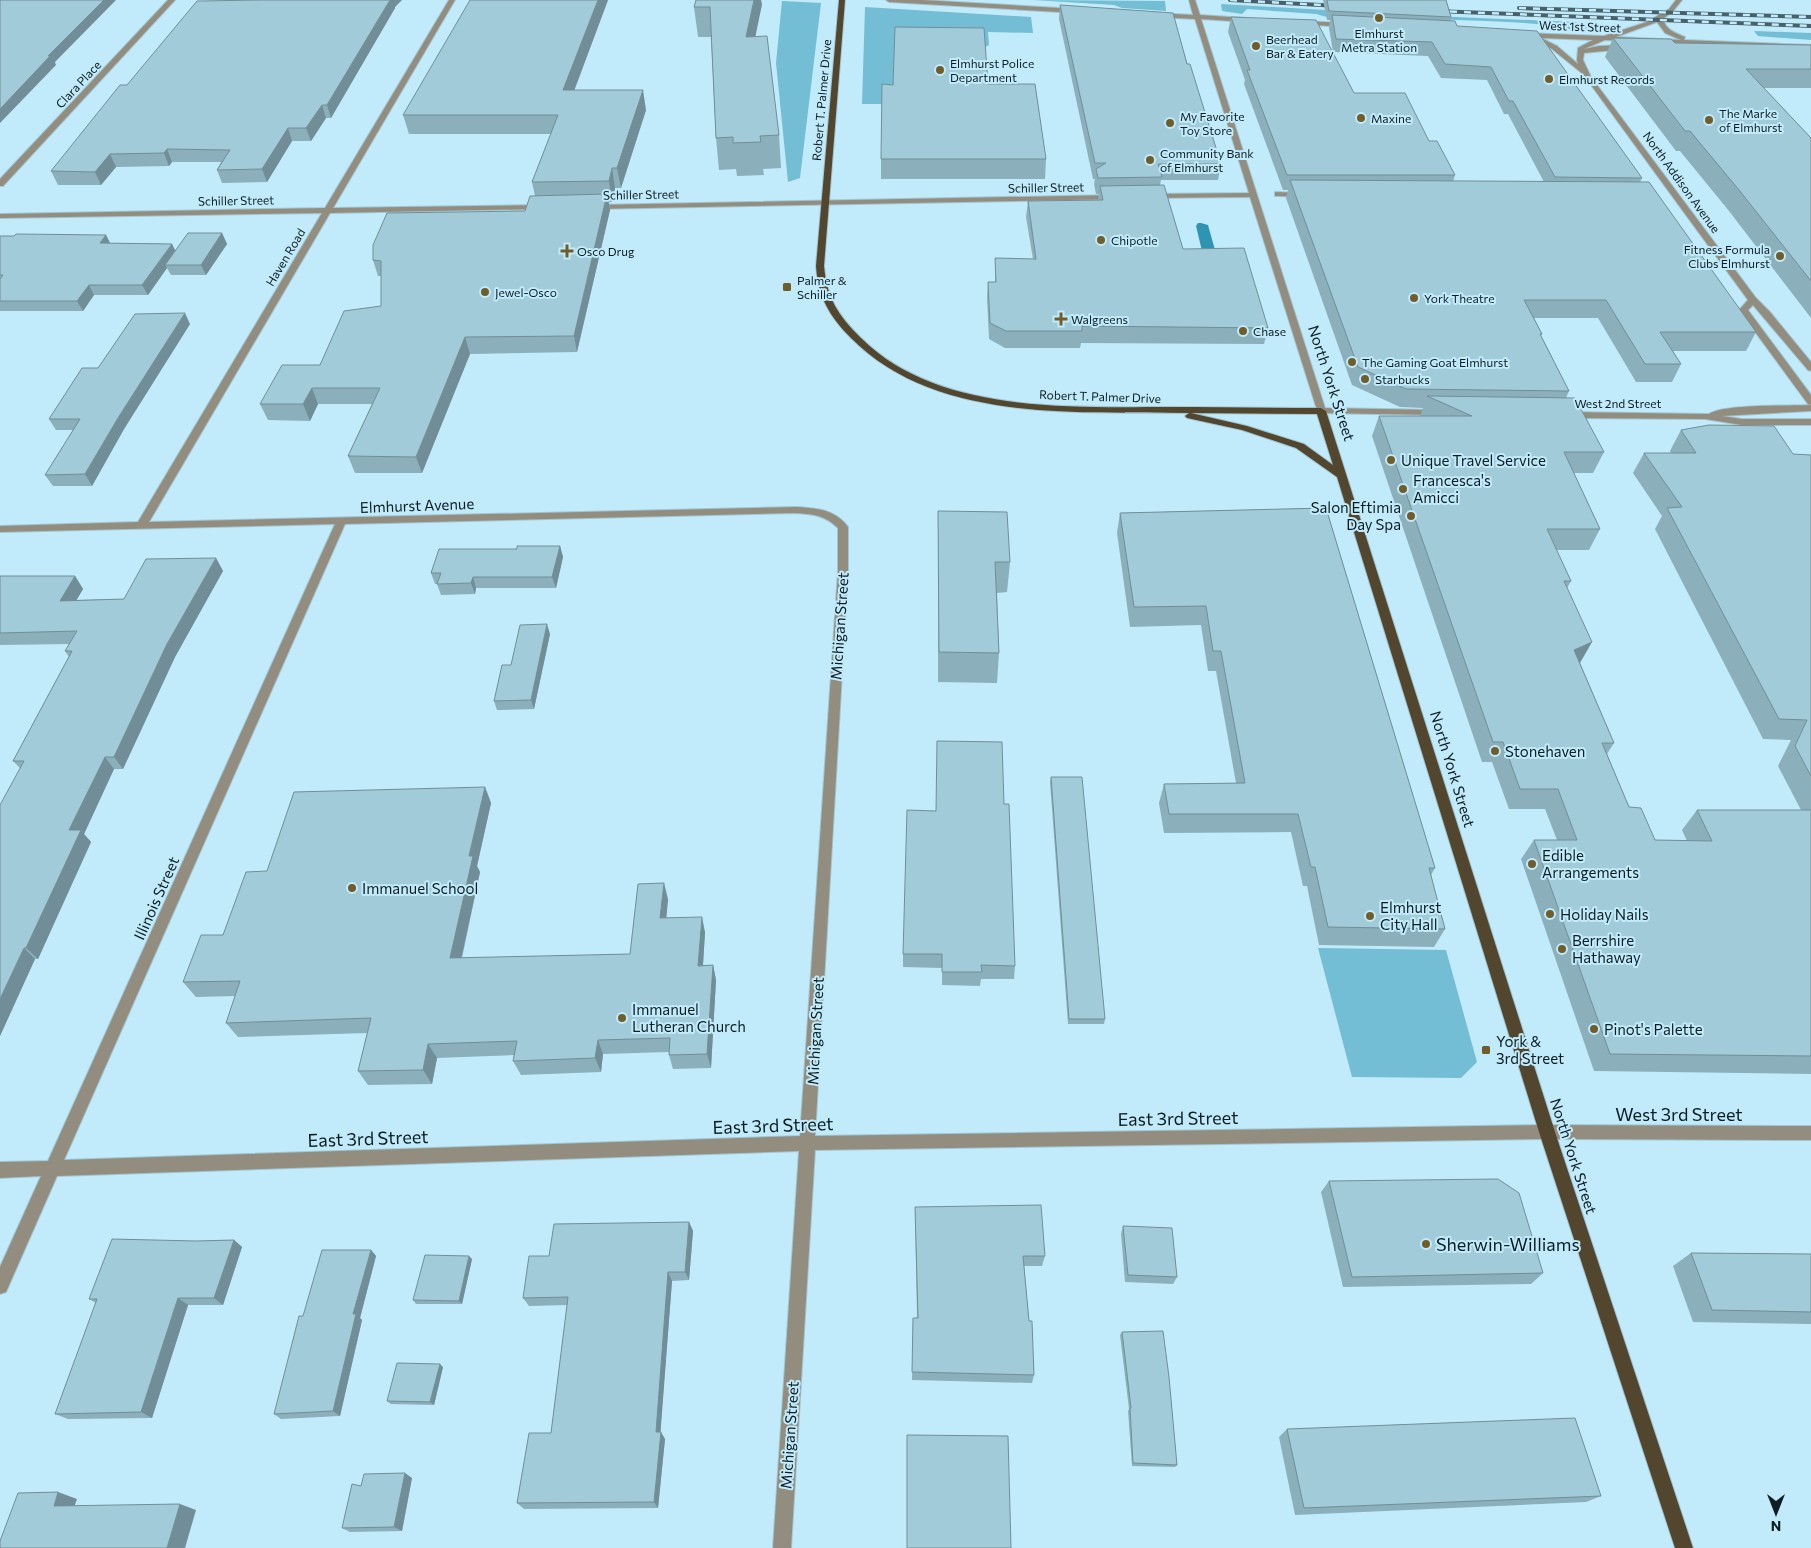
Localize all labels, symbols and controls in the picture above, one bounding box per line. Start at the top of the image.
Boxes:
marker: Elmhurst Metra Station [1373,12,1385,24]
street label: West 1st Street [1539,18,1621,34]
place label: Elmhurst Metra Station [1341,26,1417,54]
place label: Beerhead Bar & Eatery [1266,32,1334,60]
street label: Robert T. Palmer Drive [809,39,833,161]
marker: Beerhead Bar & Eatery [1250,40,1262,52]
place label: Elmhurst Police Department [950,56,1034,84]
street label: Clara Place [52,57,104,111]
marker: Elmhurst Police Department [934,64,946,76]
place label: Elmhurst Records [1559,72,1655,86]
marker: Elmhurst Records [1543,73,1555,85]
place label: The Marke of Elmhurst [1719,106,1782,134]
place label: My Favorite Toy Store [1180,109,1245,137]
place label: Maxine [1371,111,1411,125]
marker: Maxine [1355,112,1367,124]
marker: The Marke of Elmhurst [1703,114,1715,126]
marker: My Favorite Toy Store [1164,117,1176,129]
street label: North Addison Avenue [1641,129,1723,235]
place label: Community Bank of Elmhurst [1160,146,1254,174]
marker: Community Bank of Elmhurst [1144,154,1156,166]
street label: Schiller Street [1008,179,1084,195]
street label: Schiller Street [603,186,679,202]
street label: Schiller Street [198,192,274,208]
street label: Haven Road [262,226,308,288]
place label: Chipotle [1111,233,1158,247]
marker: Chipotle [1095,234,1107,246]
place label: Fitness Formula Clubs Elmhurst [1684,242,1770,270]
place label: Osco Drug [577,244,635,258]
marker: Osco Drug [561,245,573,257]
marker: Fitness Formula Clubs Elmhurst [1774,250,1786,262]
place label: Palmer & Schiller [797,273,847,301]
marker: Palmer & Schiller [781,281,793,293]
place label: Jewel-Osco [495,285,557,300]
marker: Jewel-Osco [479,286,491,298]
place label: York Theatre [1424,291,1495,305]
marker: York Theatre [1408,292,1420,304]
place label: Walgreens [1071,312,1128,326]
marker: Walgreens [1055,313,1067,325]
street label: North York Street [1305,323,1359,443]
place label: Chase [1253,324,1286,338]
marker: Chase [1237,325,1249,337]
place label: The Gaming Goat Elmhurst [1362,355,1508,369]
marker: The Gaming Goat Elmhurst [1346,356,1358,368]
place label: Starbucks [1375,372,1430,386]
marker: Starbucks [1359,373,1371,385]
street label: Robert T. Palmer Drive [1039,387,1161,405]
street label: West 2nd Street [1574,396,1662,410]
place label: Unique Travel Service [1401,451,1546,469]
marker: Unique Travel Service [1385,454,1397,466]
place label: Francesca's Amicci [1413,471,1491,506]
marker: Francesca's Amicci [1397,483,1409,495]
street label: Elmhurst Avenue [360,494,475,516]
place label: Salon Eftimia Day Spa [1311,498,1401,533]
marker: Salon Eftimia Day Spa [1405,510,1417,522]
street label: Michigan Street [826,572,852,680]
street label: North York Street [1427,709,1479,829]
place label: Stonehaven [1505,742,1585,760]
marker: Stonehaven [1489,745,1501,757]
place label: Edible Arrangements [1542,846,1639,881]
street label: Illinois Street [130,854,182,942]
marker: Edible Arrangements [1526,858,1538,870]
place label: Immanuel School [362,879,478,897]
marker: Immanuel School [346,882,358,894]
place label: Elmhurst City Hall [1380,898,1441,933]
place label: Holiday Nails [1560,905,1649,923]
marker: Holiday Nails [1544,908,1556,920]
marker: Elmhurst City Hall [1364,910,1376,922]
place label: Berrshire Hathaway [1572,931,1641,966]
marker: Berrshire Hathaway [1556,943,1568,955]
street label: Michigan Street [803,977,827,1085]
place label: Immanuel Lutheran Church [632,1000,746,1035]
marker: Immanuel Lutheran Church [616,1012,628,1024]
place label: Pinot's Palette [1604,1020,1703,1038]
marker: Pinot's Palette [1588,1023,1600,1035]
place label: York & 3rd Street [1496,1032,1564,1067]
marker: York & 3rd Street [1480,1044,1492,1056]
street label: North York Street [1547,1096,1601,1216]
street label: West 3rd Street [1615,1103,1743,1125]
street label: East 3rd Street [1117,1106,1239,1130]
street label: East 3rd Street [712,1112,834,1138]
street label: East 3rd Street [307,1125,429,1151]
place label: Sherwin-Williams [1436,1233,1580,1255]
marker: Sherwin-Williams [1420,1238,1432,1250]
street label: Michigan Street [776,1381,802,1489]
north arrow [1751,1488,1801,1538]
text: N [1771,1518,1781,1535]

